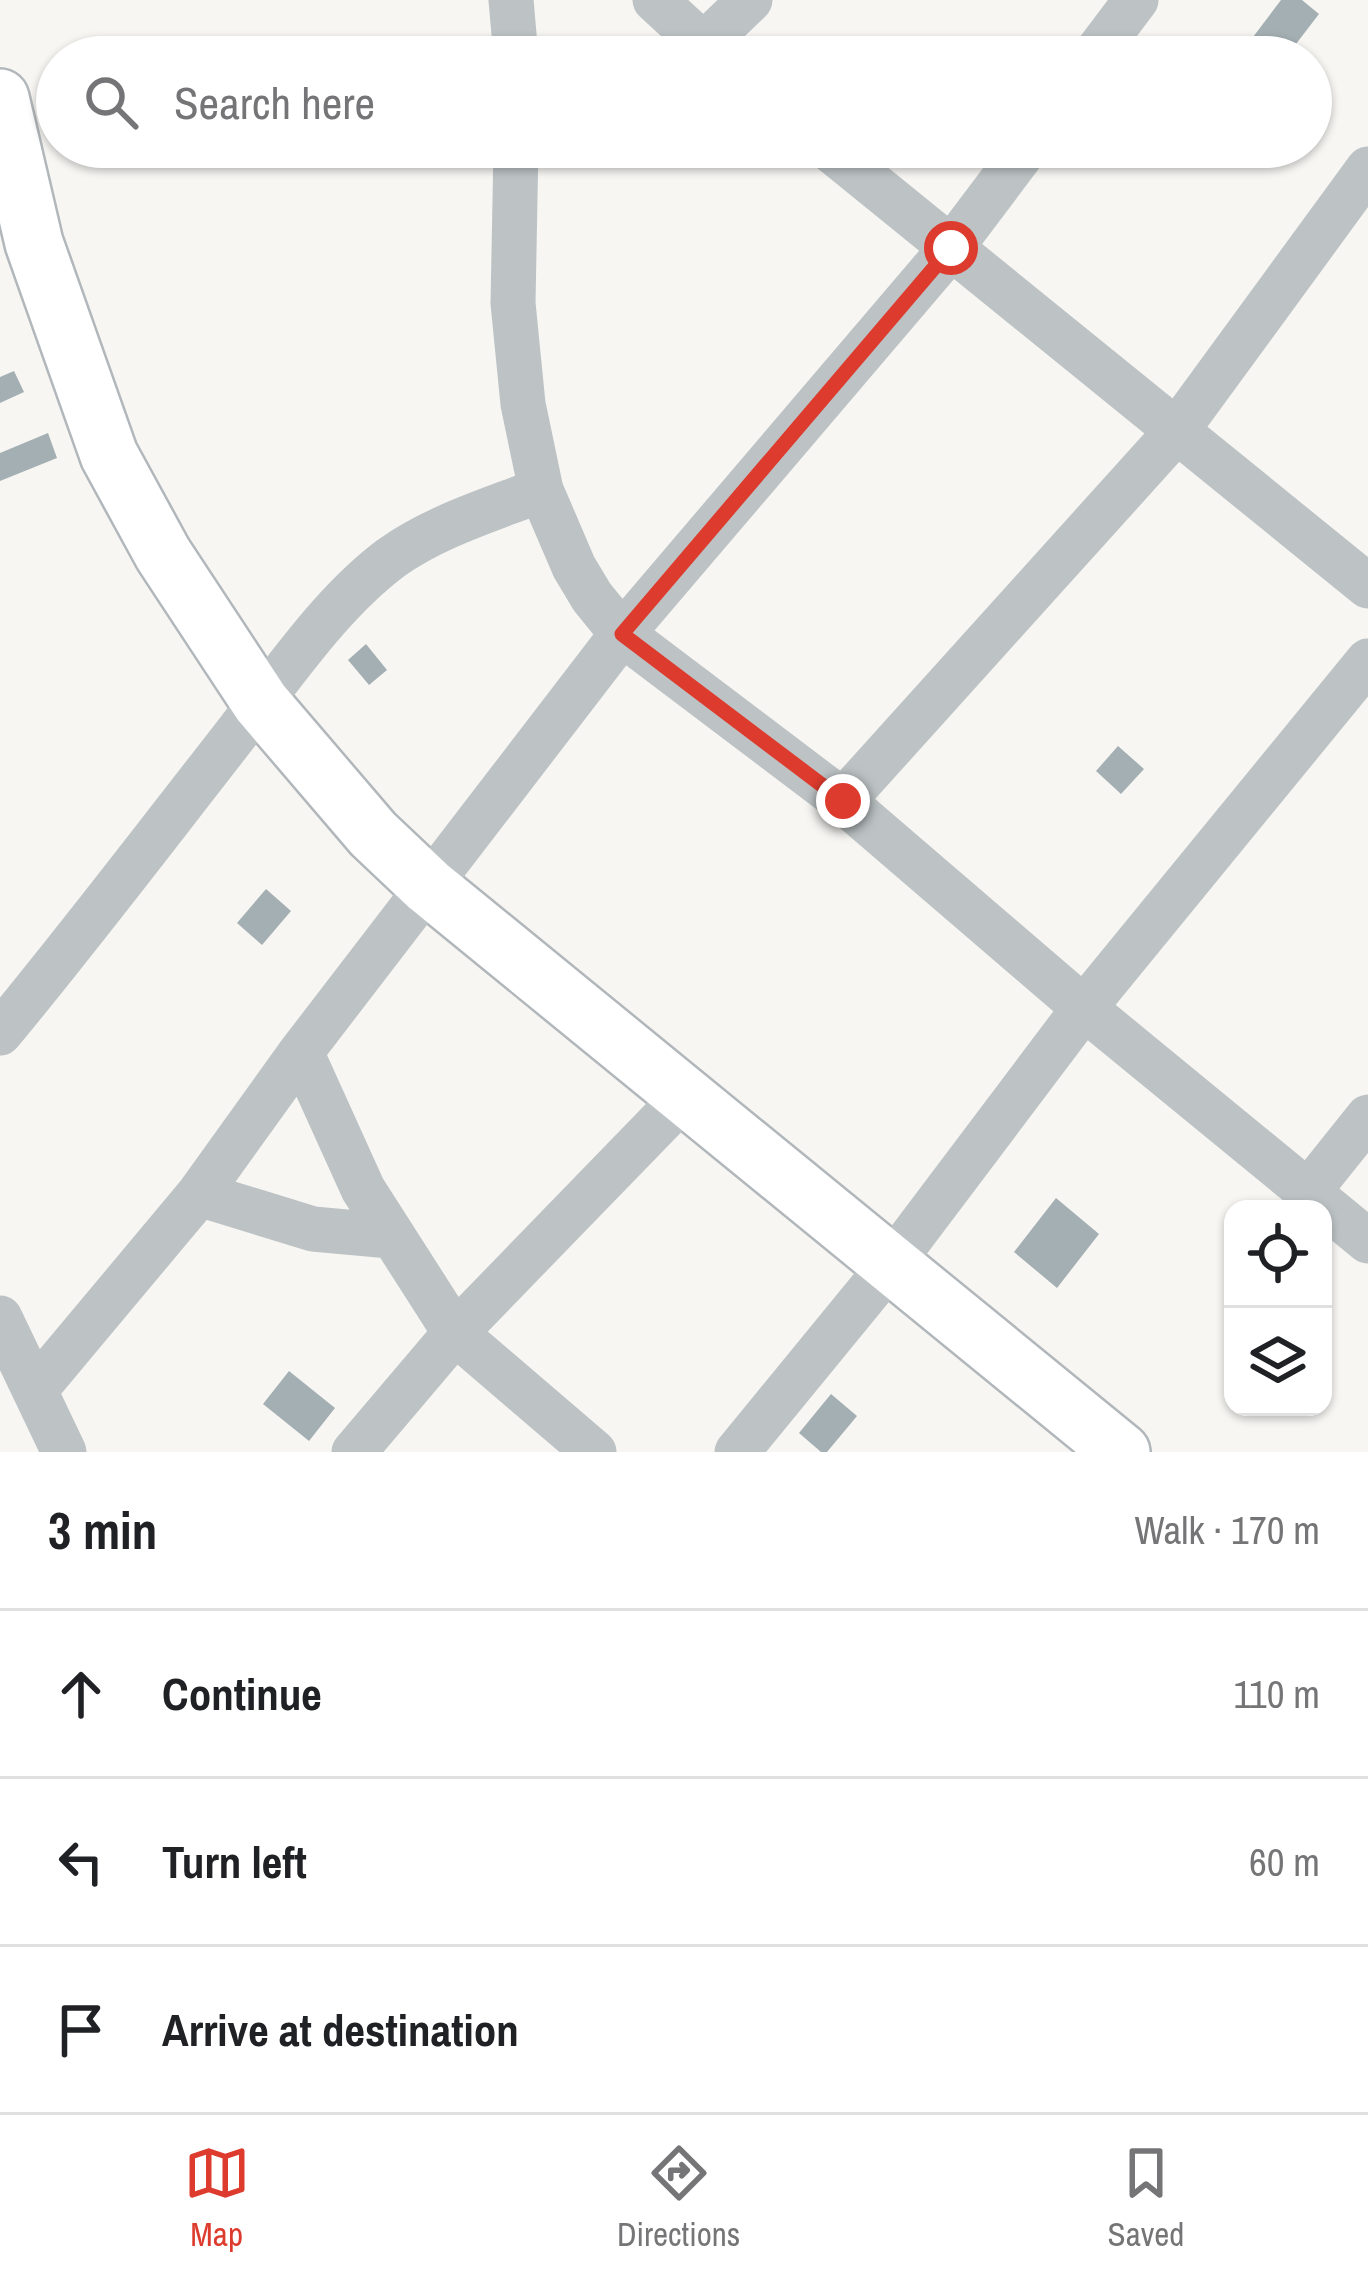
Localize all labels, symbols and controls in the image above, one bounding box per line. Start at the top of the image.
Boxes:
search box [36,36,1332,168]
icon: search [78,69,144,135]
text: Search here [174,72,375,133]
route start [924,221,978,275]
route end [816,774,870,828]
map controls [1224,1200,1332,1416]
button: locate [1224,1200,1332,1308]
button: layers [1224,1308,1332,1416]
text: 3 min [48,1496,157,1565]
text: Walk · 170 m [1135,1504,1320,1556]
icon: ahead [48,1661,114,1727]
text: Continue [162,1663,322,1724]
text: 110 m [1233,1668,1320,1720]
icon: left [48,1829,114,1895]
text: Turn left [162,1831,307,1892]
text: 60 m [1249,1836,1320,1888]
icon: arrive [48,1997,114,2063]
text: Arrive at destination [162,1999,519,2060]
tab: Map [184,2140,250,2256]
tab: Directions [617,2140,740,2256]
tab: Saved [1108,2140,1184,2256]

